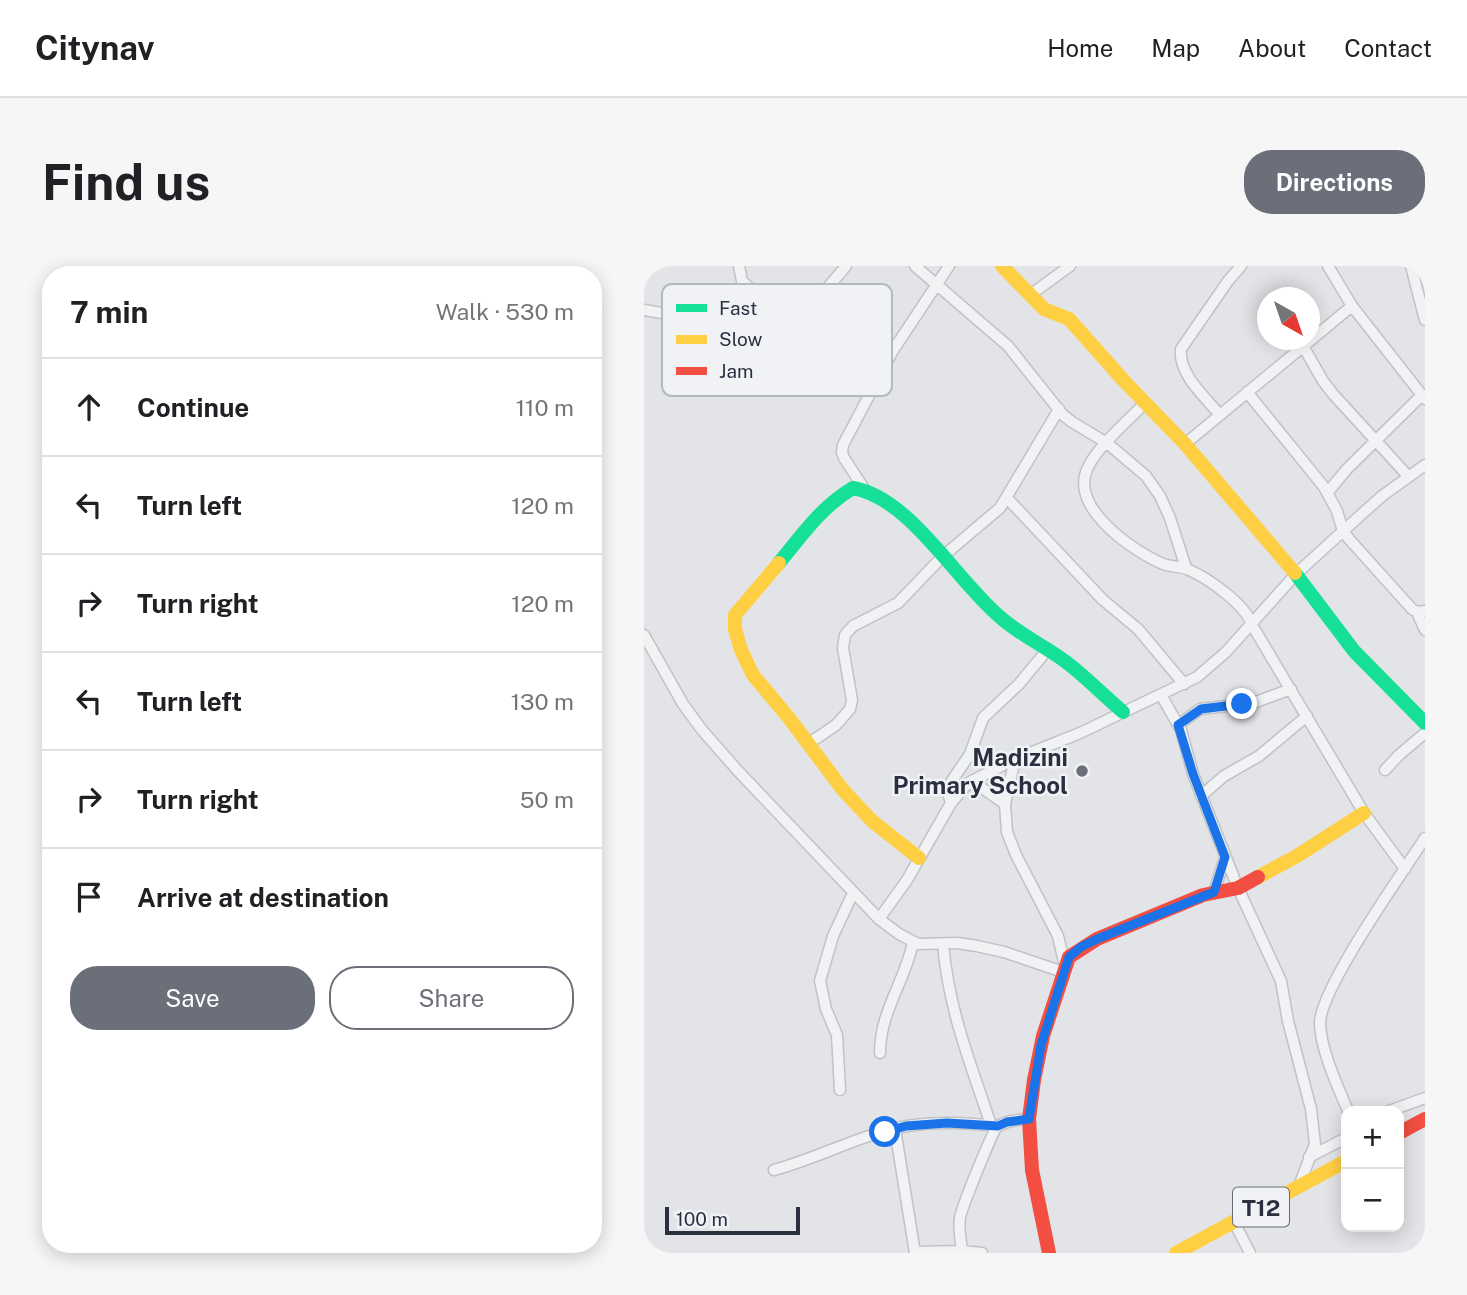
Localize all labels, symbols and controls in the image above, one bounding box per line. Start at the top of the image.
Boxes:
text: Citynav [35,29,155,67]
text: Home [1047,34,1113,62]
text: Map [1151,34,1200,62]
text: About [1238,34,1306,62]
text: Contact [1344,34,1432,62]
button: Directions [1244,150,1425,214]
text: Find us [42,153,210,211]
legend [662,284,892,396]
north arrow [1257,287,1320,350]
text: 7 min [70,294,148,330]
text: Fast [719,297,757,319]
text: Walk · 530 m [436,298,574,325]
text: Slow [719,328,763,350]
text: Jam [719,360,753,382]
icon: ahead [70,388,108,426]
text: Continue [137,392,249,423]
text: 110 m [516,394,574,421]
icon: left [70,486,108,524]
text: Turn left [137,490,242,521]
text: 120 m [511,492,574,519]
icon: right [70,584,108,622]
text: Turn right [137,588,259,619]
text: 120 m [511,590,574,617]
icon: left [70,682,108,720]
text: Turn left [137,686,242,717]
text: 130 m [511,688,574,715]
route end [1226,688,1257,719]
place label: Madizini Primary School [893,743,1068,799]
marker: Madizini Primary School [1074,763,1090,779]
icon: right [70,780,108,818]
text: Turn right [137,784,259,815]
text: 50 m [520,786,574,813]
icon: arrive [70,878,108,916]
text: Arrive at destination [137,882,389,913]
button: Save [70,966,315,1030]
button: Share [329,966,574,1030]
map controls [1341,1106,1404,1232]
button: + [1341,1106,1404,1169]
route start [869,1116,900,1147]
button: − [1341,1169,1404,1232]
road number: T12 [1233,1188,1289,1226]
scale bar [665,1204,800,1236]
text: 100 m [676,1208,728,1230]

